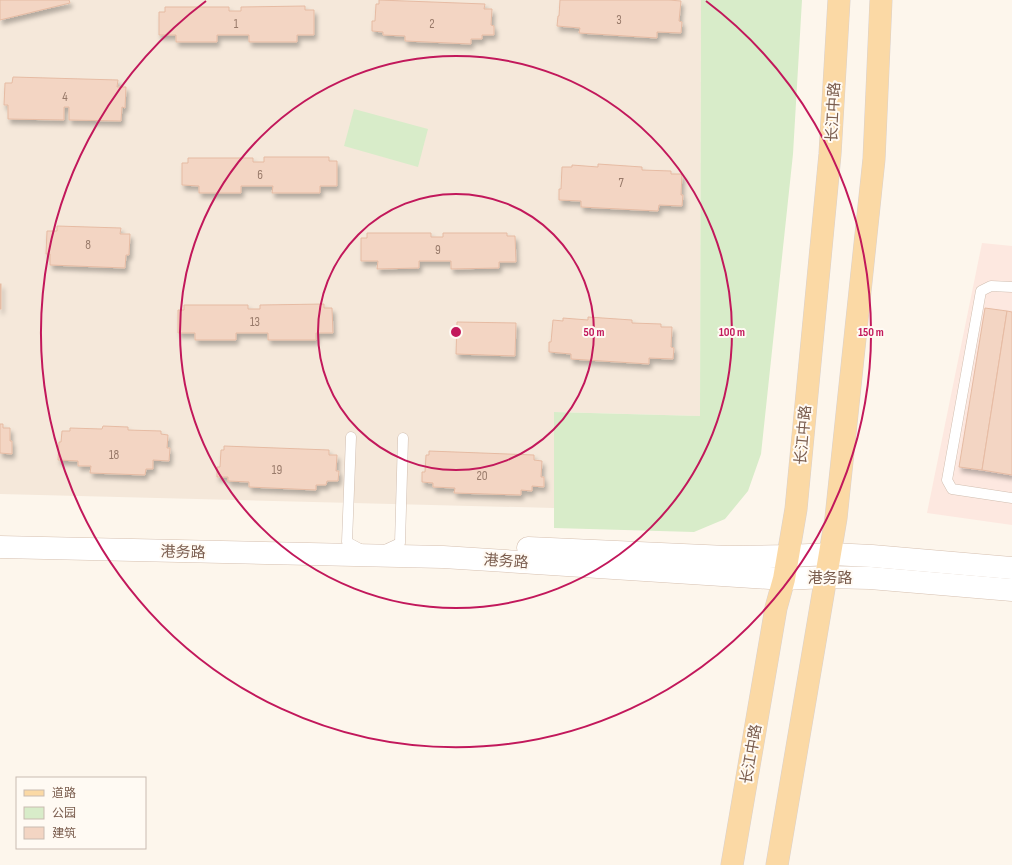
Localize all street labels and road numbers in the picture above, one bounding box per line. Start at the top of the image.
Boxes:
street label: 长江中路 [822,82,845,142]
street label: 长江中路 [791,404,816,466]
street label: 港务路 [160,543,206,562]
street label: 港务路 [483,550,529,573]
street label: 港务路 [807,569,853,588]
street label: 长江中路 [737,723,766,785]

